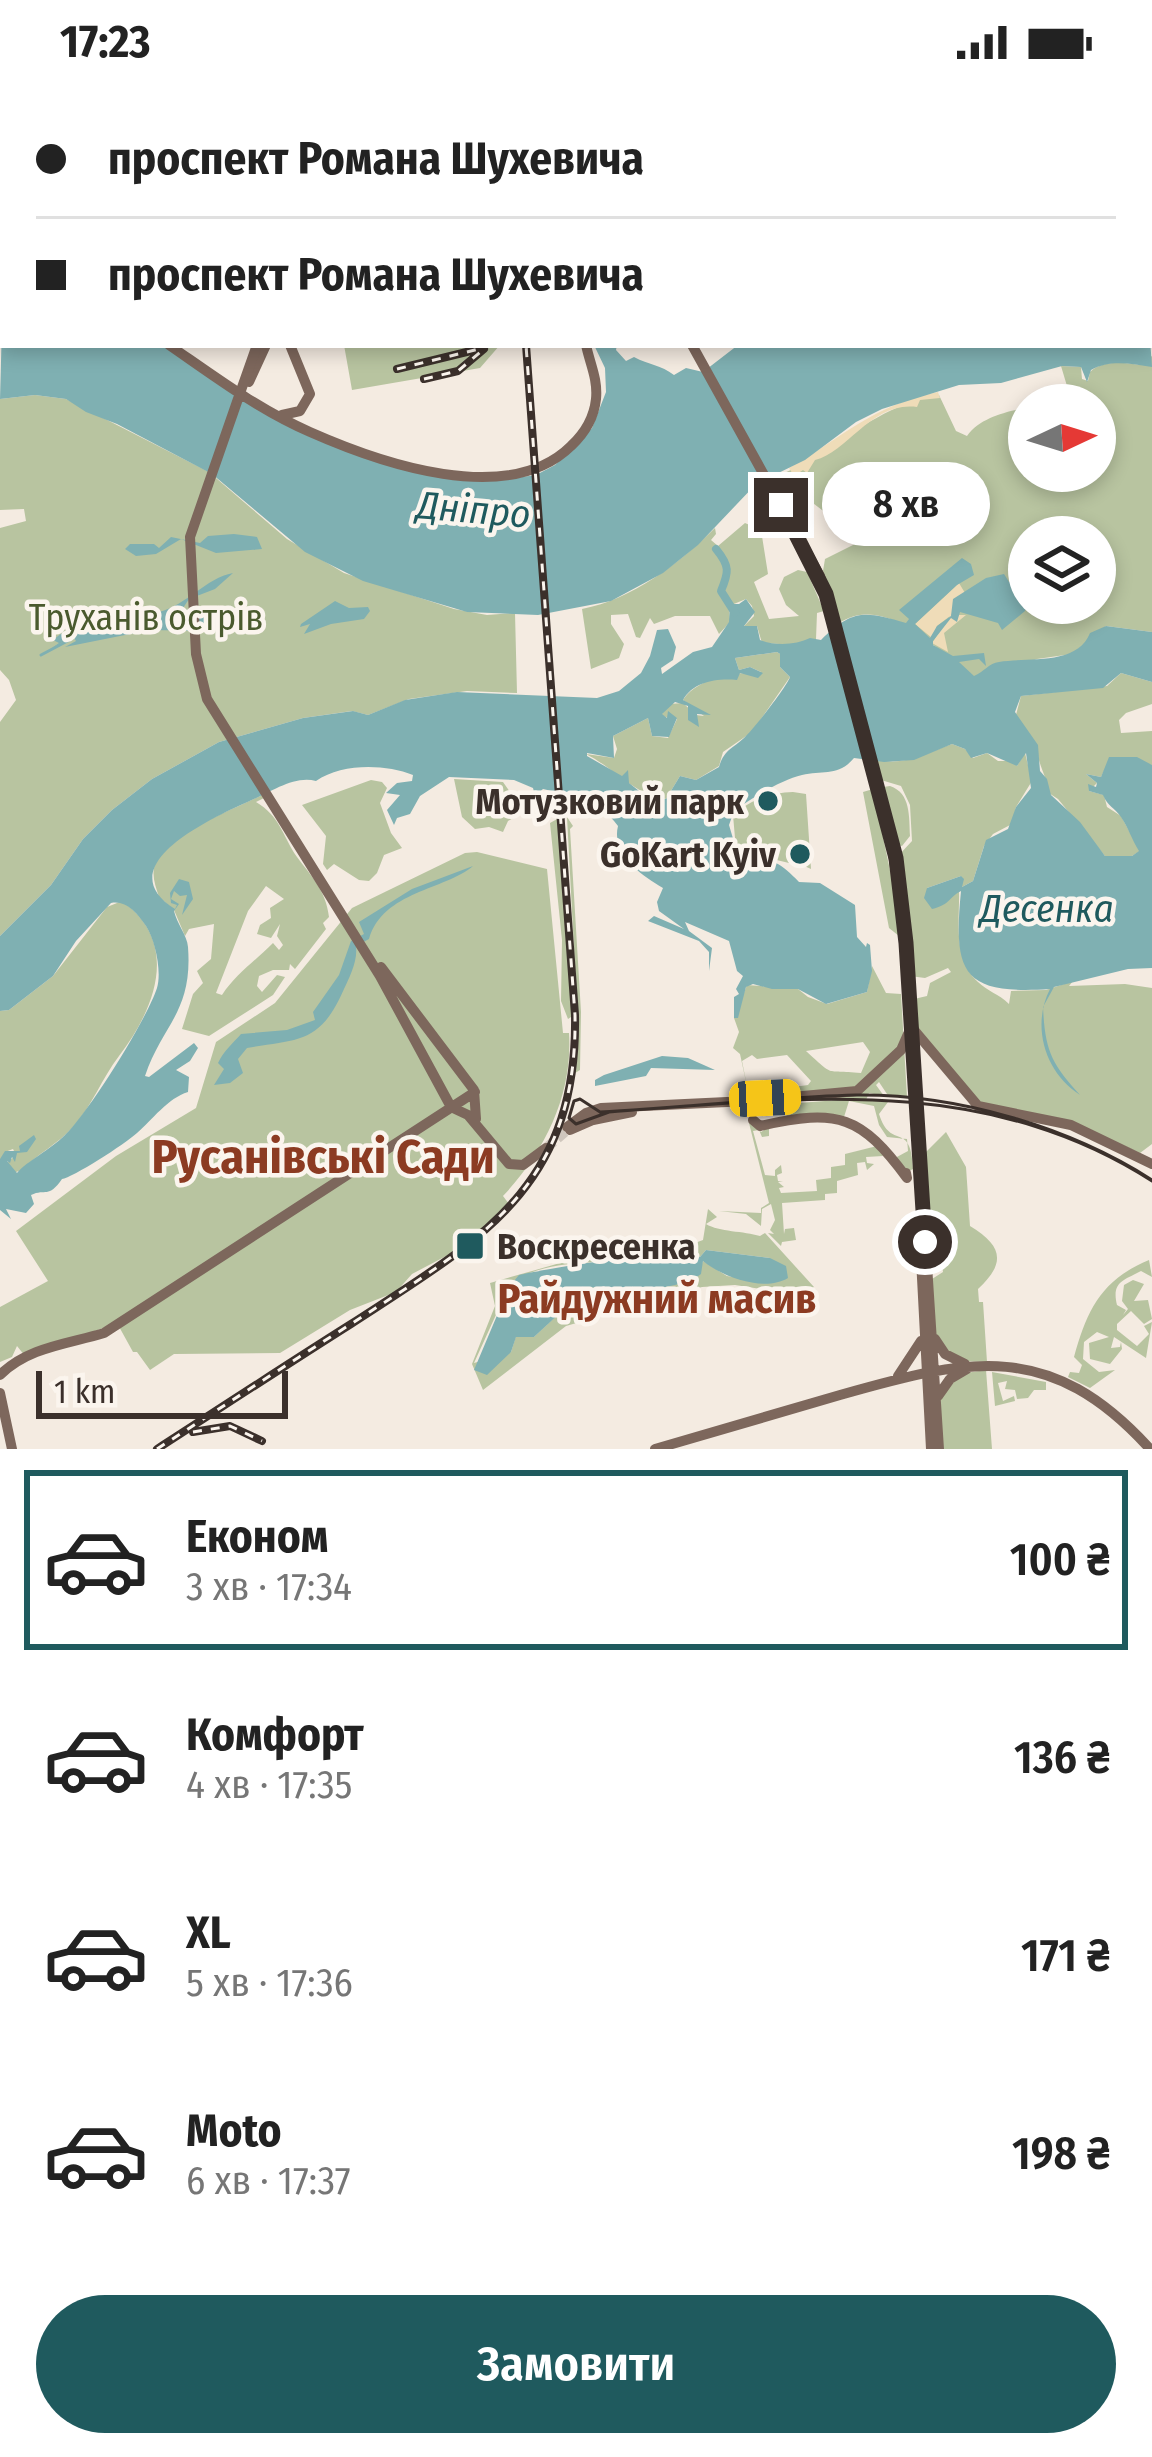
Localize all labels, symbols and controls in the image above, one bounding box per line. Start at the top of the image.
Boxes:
text: 17:23 [60,15,151,69]
text: проспект Романа Шухевича [108,132,644,186]
text: проспект Романа Шухевича [108,248,644,302]
north arrow [1008,384,1116,492]
map controls [1008,384,1116,624]
callout: 8 хв [823,463,991,547]
route end [754,478,808,532]
text: 8 хв [873,481,939,527]
water label: Дніпро [412,482,532,538]
button: layers [1008,516,1116,624]
park label: Труханів острів [29,596,263,640]
place label: Мотузковий парк [475,780,745,824]
marker: Мотузковий парк [755,788,781,814]
place label: GoKart Kyiv [600,833,777,877]
marker: GoKart Kyiv [787,841,813,867]
water label: Десенка [977,886,1114,932]
car [728,1078,802,1118]
district label: Русанівські Сади [151,1128,495,1186]
route start [898,1215,952,1269]
place label: Воскресенка [497,1225,696,1269]
marker: Воскресенка [454,1230,486,1262]
district label: Райдужний масив [498,1274,816,1324]
scale bar [36,1365,288,1418]
text: 1 km [54,1372,115,1412]
icon: car [42,1506,150,1614]
text: Економ [186,1510,328,1564]
text: 100 ₴ [1010,1533,1110,1587]
text: 3 хв · 17:34 [186,1564,352,1610]
icon: car [42,1704,150,1812]
text: Комфорт [186,1708,364,1762]
text: 136 ₴ [1014,1731,1110,1785]
text: 4 хв · 17:35 [186,1762,352,1808]
icon: car [42,1902,150,2010]
text: XL [186,1906,231,1960]
text: 171 ₴ [1021,1929,1110,1983]
text: 5 хв · 17:36 [186,1960,353,2006]
icon: car [42,2100,150,2208]
text: Moto [186,2104,282,2158]
text: 198 ₴ [1012,2127,1110,2181]
text: 6 хв · 17:37 [186,2158,351,2204]
button: Замовити [36,2295,1116,2433]

